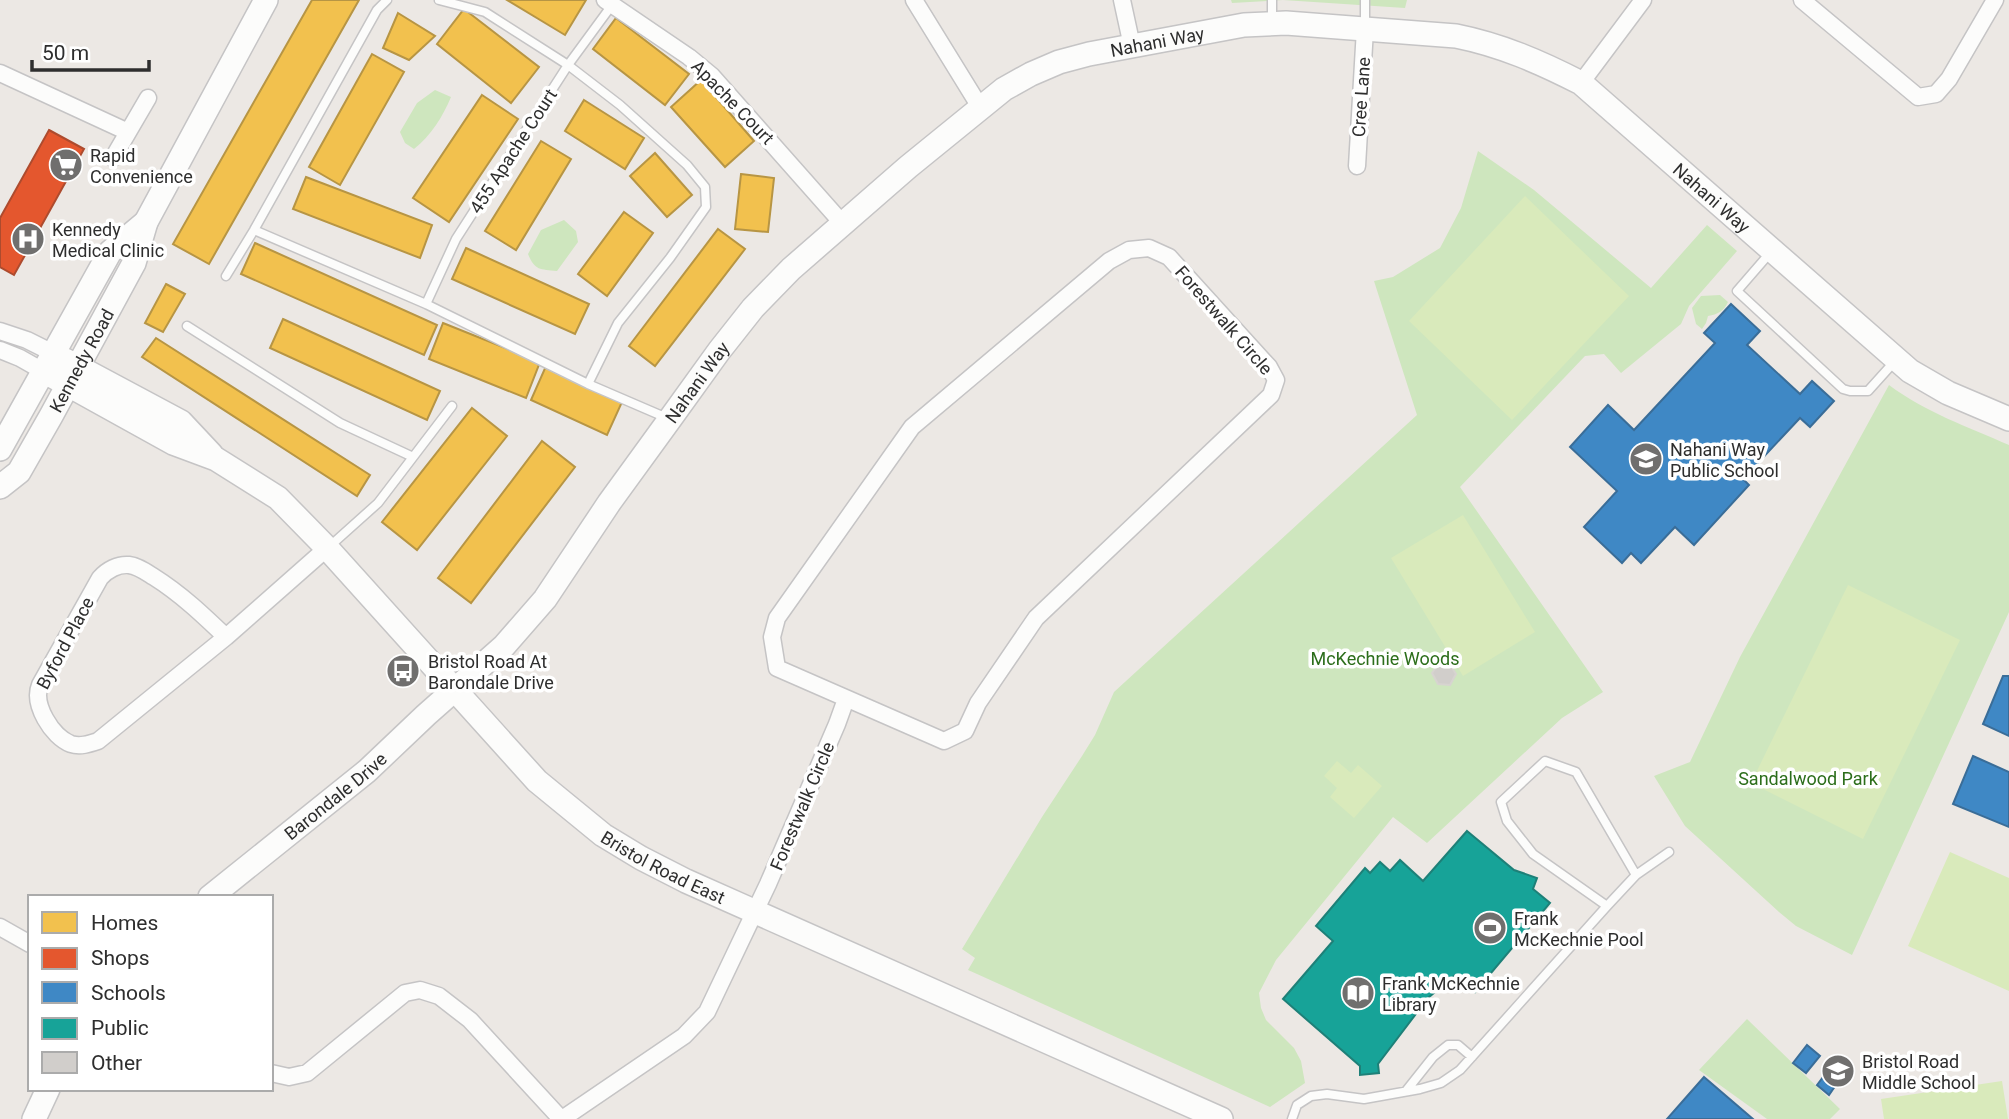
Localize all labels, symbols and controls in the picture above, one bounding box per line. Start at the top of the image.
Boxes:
street label: Nahani Way [1108,22,1206,60]
scale bar [32,28,149,72]
text: 50 m [42,41,89,65]
street label: Apache Court [687,55,779,149]
street label: Cree Lane [1348,56,1374,138]
street label: 455 Apache Court [465,85,561,217]
place label: Rapid Convenience [90,145,193,187]
supermarket icon: Rapid Convenience [47,146,85,184]
street label: Nahani Way [1669,158,1755,237]
place label: Kennedy Medical Clinic [52,219,164,261]
hospital icon: Kennedy Medical Clinic [9,220,47,258]
street label: Forestwalk Circle [1171,261,1277,379]
street label: Kennedy Road [45,305,118,416]
street label: Nahani Way [660,337,733,427]
place label: Nahani Way Public School [1670,439,1779,481]
school or university icon: Nahani Way Public School [1627,440,1665,478]
street label: Byford Place [32,593,98,693]
park label: McKechnie Woods [1310,648,1460,669]
place label: Bristol Road At Barondale Drive [428,651,554,693]
bus stop icon: Bristol Road At Barondale Drive [384,652,422,690]
street label: Forestwalk Circle [766,739,838,873]
street label: Barondale Drive [280,748,391,844]
park label: Sandalwood Park [1738,768,1879,789]
street label: Bristol Road East [597,826,729,908]
legend [28,895,273,1091]
place label: Frank McKechnie Pool [1514,908,1644,950]
sports icon: Frank McKechnie Pool [1471,909,1509,947]
text: Homes [91,911,158,935]
text: Shops [91,946,150,970]
place label: Frank McKechnie Library [1382,973,1520,1015]
library icon: Frank McKechnie Library [1339,974,1377,1012]
text: Schools [91,981,166,1005]
text: Public [91,1016,149,1040]
text: Other [91,1051,142,1075]
place label: Bristol Road Middle School [1862,1051,1976,1093]
school or university icon: Bristol Road Middle School [1819,1052,1857,1090]

